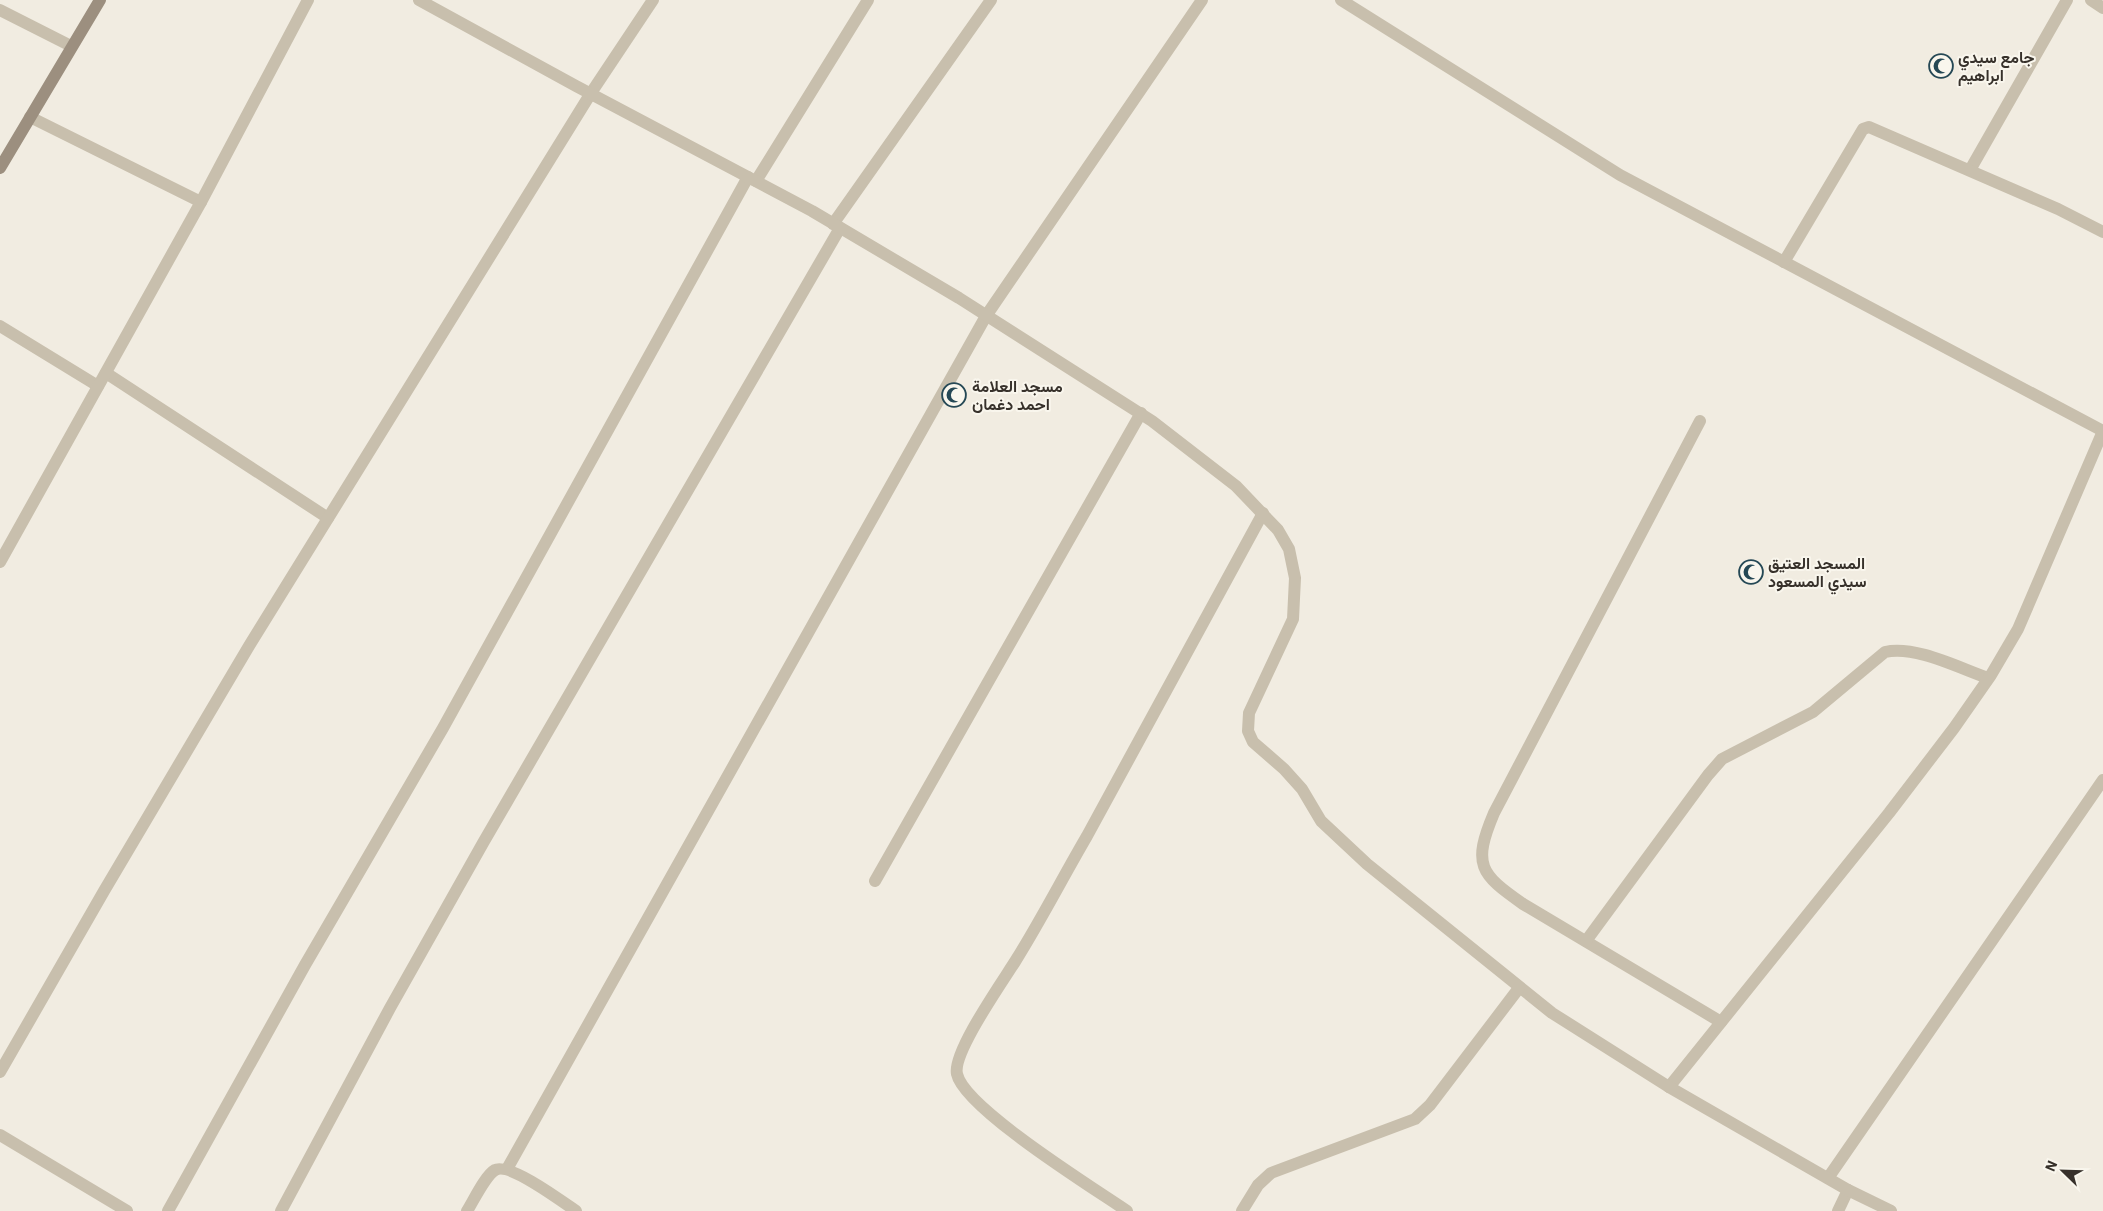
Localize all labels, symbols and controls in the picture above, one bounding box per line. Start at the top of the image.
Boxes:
place label: جامع سيدي ابراهيم [1958,47,2034,86]
mosque icon: جامع سيدي ابراهيم [1928,53,1954,79]
place label: مسجد العلامة احمد دغمان [972,376,1063,414]
mosque icon: مسجد العلامة احمد دغمان [941,382,967,408]
place label: المسجد العتيق سيدي المسعود [1768,553,1867,595]
mosque icon: المسجد العتيق سيدي المسعود [1738,559,1764,585]
north arrow [2038,1146,2088,1196]
text: N [2041,1158,2061,1174]

